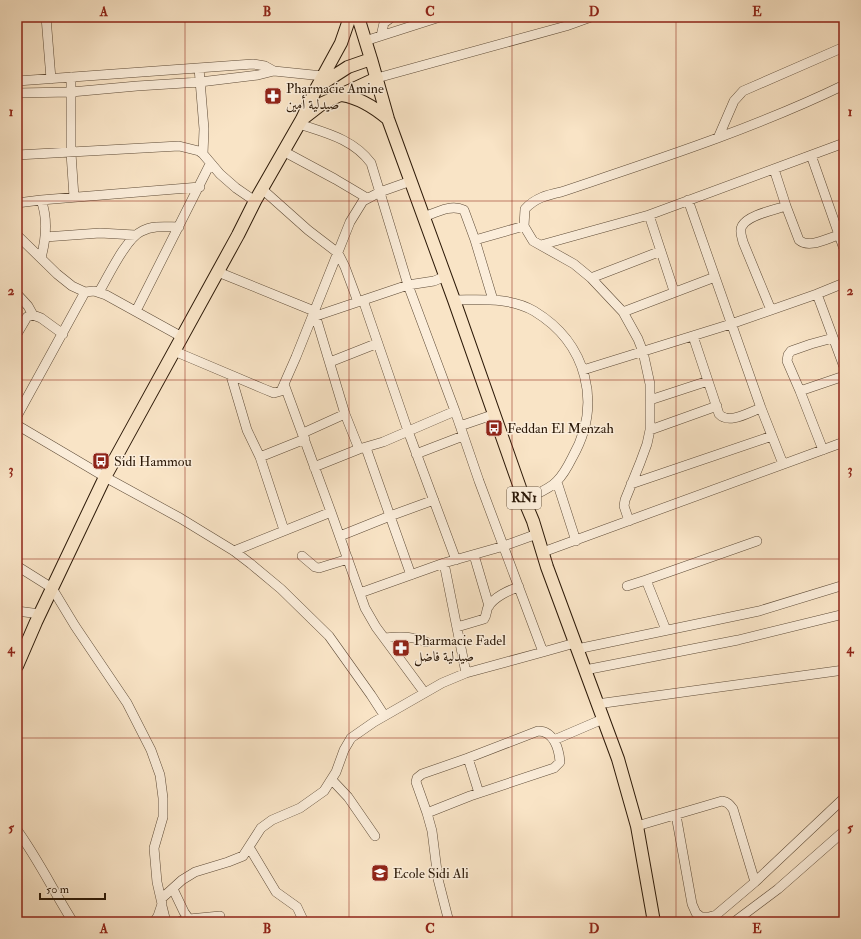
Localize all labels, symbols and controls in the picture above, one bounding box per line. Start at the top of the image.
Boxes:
text: A [99,4,109,20]
text: B [263,4,271,20]
text: C [425,4,435,20]
text: D [589,4,600,20]
text: E [752,4,762,20]
place label: Pharmacie Amine صيدلية أمين [286,80,384,113]
pharmacy icon: Pharmacie Amine صيدلية أمين [263,86,283,106]
text: 1 [9,104,14,120]
text: 1 [848,104,853,120]
text: 2 [8,283,15,299]
text: 2 [847,283,854,299]
bus stop icon: Feddan El Menzah [484,418,504,438]
place label: Feddan El Menzah [507,420,615,437]
bus stop icon: Sidi Hammou [91,451,111,471]
place label: Sidi Hammou [114,453,192,470]
text: 3 [9,462,14,478]
text: 3 [848,462,853,478]
road number: RN1 [507,487,541,509]
place label: Pharmacie Fadel صيدلية فاضل [414,632,506,667]
pharmacy icon: Pharmacie Fadel صيدلية فاضل [391,638,411,658]
text: 4 [6,641,15,657]
text: 4 [845,641,854,657]
text: 5 [8,820,14,836]
text: 5 [847,820,853,836]
school or university icon: Ecole Sidi Ali [370,863,390,883]
place label: Ecole Sidi Ali [393,865,469,882]
scale bar [40,875,105,901]
text: 50 m [46,882,70,897]
text: A [99,921,109,937]
text: B [263,921,271,937]
text: C [425,921,435,937]
text: D [589,921,600,937]
text: E [752,921,762,937]

